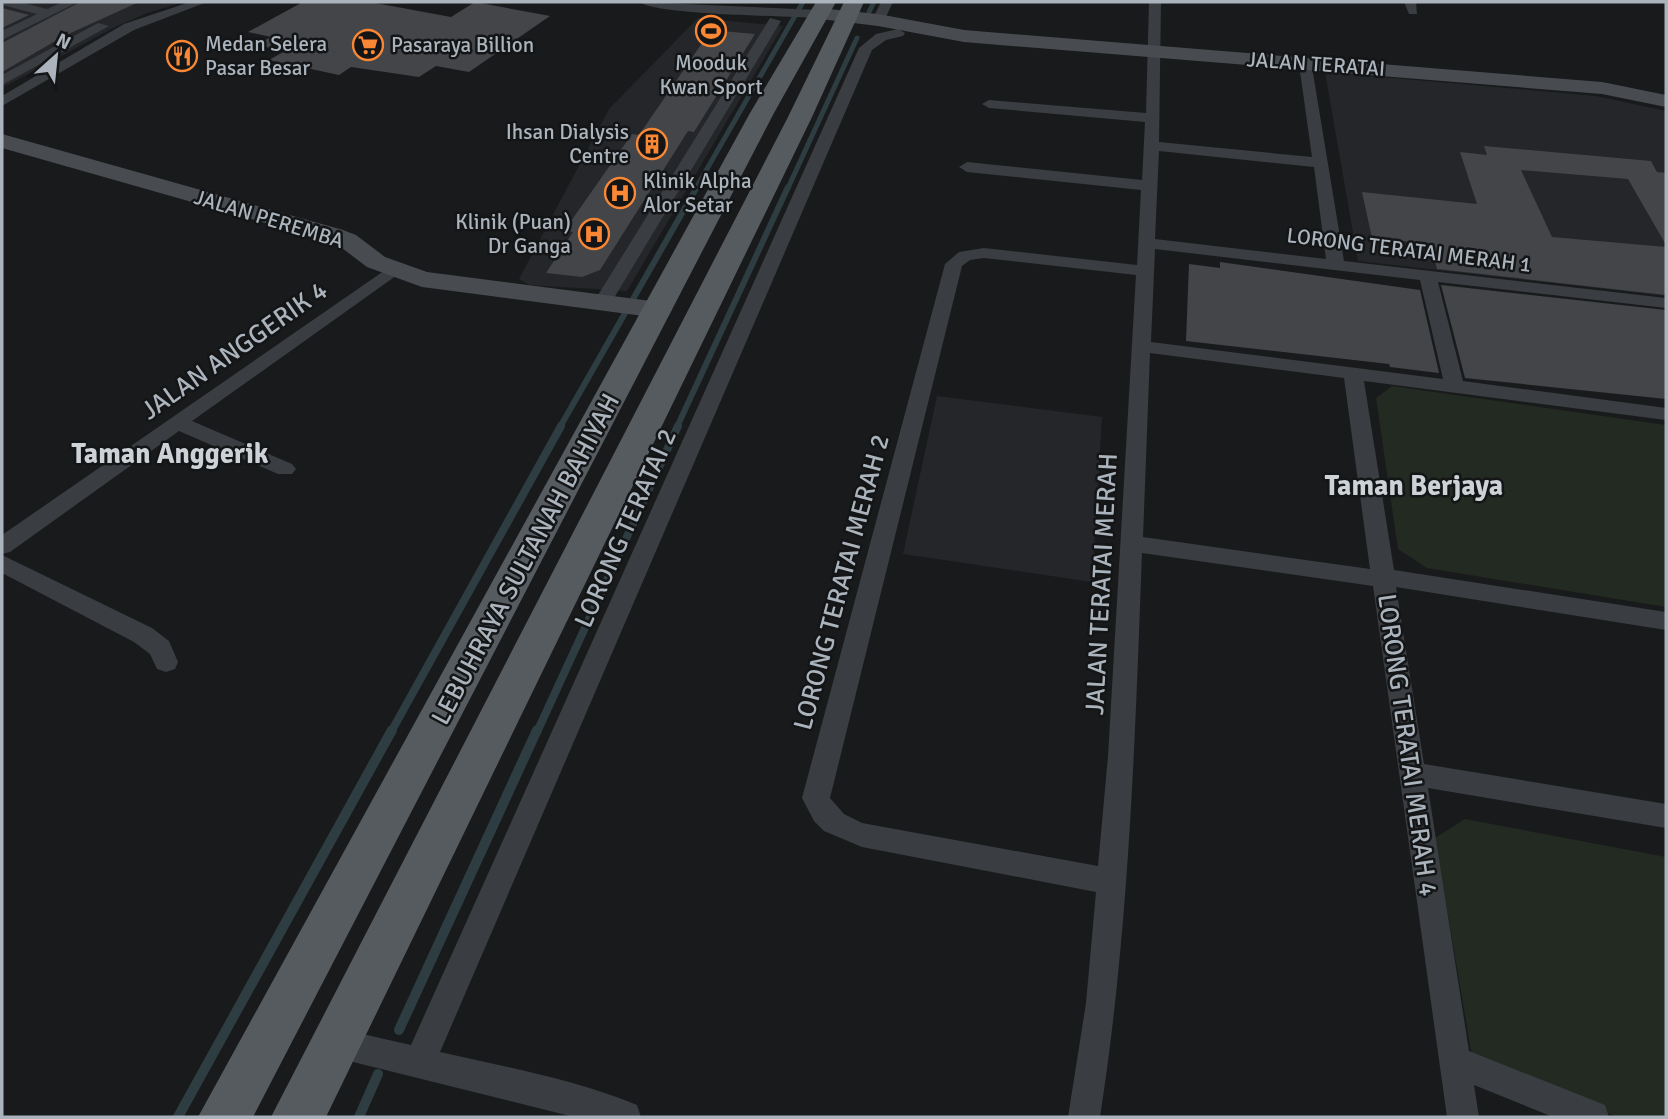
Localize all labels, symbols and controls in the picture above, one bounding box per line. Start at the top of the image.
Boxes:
sports icon: Mooduk Kwan Sport [694,14,728,48]
north arrow [21,21,91,91]
text: N [52,28,75,55]
supermarket icon: Pasaraya Billion [351,28,385,62]
place label: Medan Selera Pasar Besar [205,31,327,81]
place label: Pasaraya Billion [391,32,534,58]
restaurant icon: Medan Selera Pasar Besar [165,39,199,73]
street label: JALAN TERATAI [1246,46,1386,82]
place label: Mooduk Kwan Sport [660,50,762,100]
place label: Ihsan Dialysis Centre [506,119,629,169]
building icon: Ihsan Dialysis Centre [635,127,669,161]
place label: Klinik Alpha Alor Setar [643,168,752,218]
hospital icon: Klinik Alpha Alor Setar [603,176,637,210]
street label: JALAN PEREMBA [191,184,347,254]
place label: Klinik (Puan) Dr Ganga [455,209,571,259]
hospital icon: Klinik (Puan) Dr Ganga [577,217,611,251]
street label: LORONG TERATAI MERAH 1 [1285,222,1533,278]
street label: JALAN ANGGERIK 4 [135,275,334,427]
street label: LEBUHRAYA SULTANAH BAHIYAH [425,388,627,731]
street label: LORONG TERATAI 2 [568,424,684,633]
street label: LORONG TERATAI MERAH 2 [787,431,897,734]
district label: Taman Anggerik [72,437,269,471]
street label: JALAN TERATAI MERAH [1079,452,1125,716]
district label: Taman Berjaya [1325,469,1503,503]
street label: LORONG TERATAI MERAH 4 [1370,592,1444,898]

